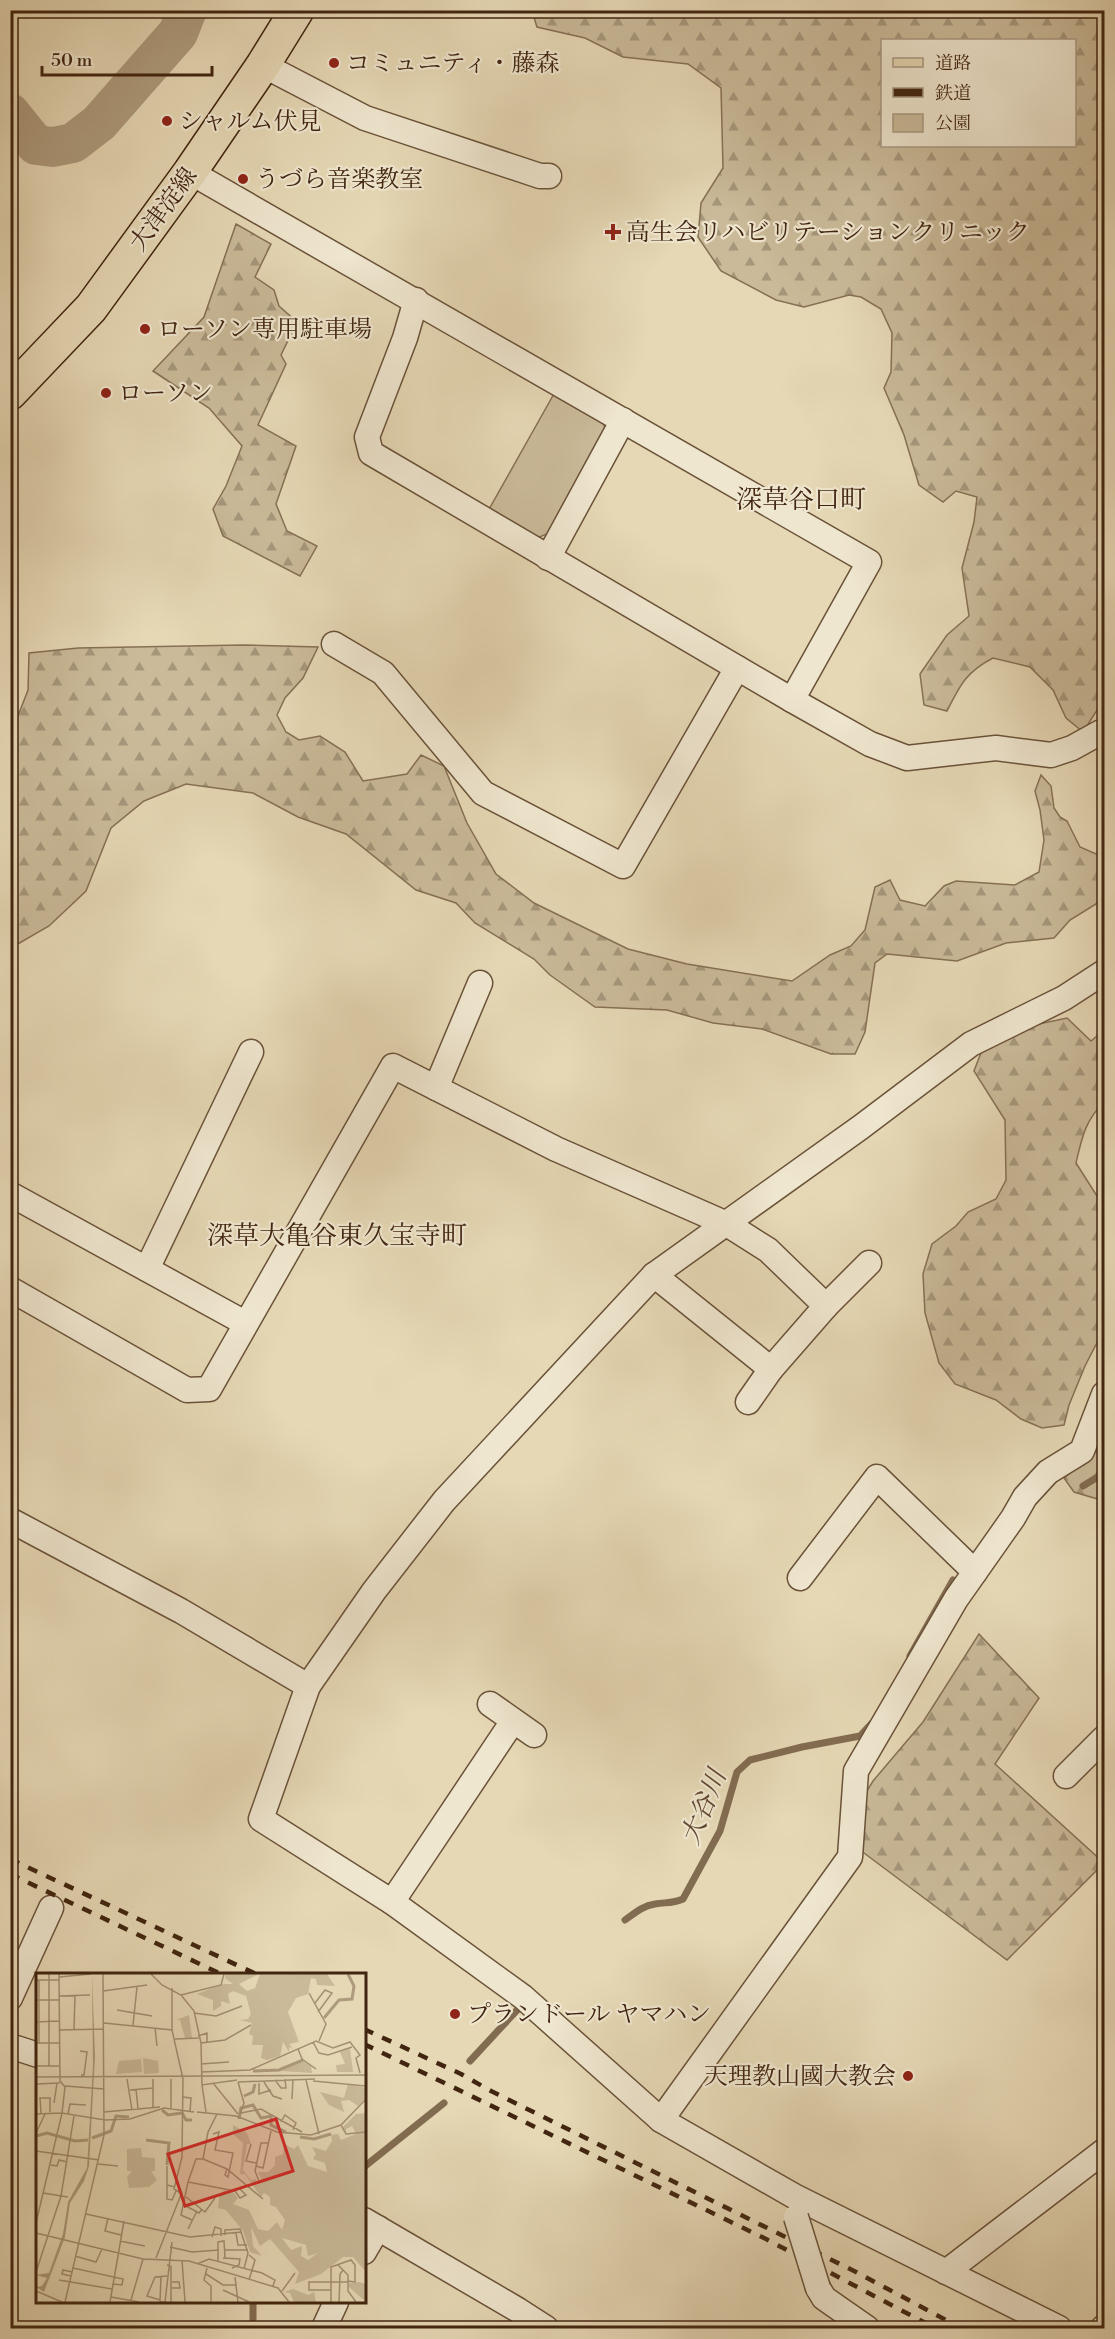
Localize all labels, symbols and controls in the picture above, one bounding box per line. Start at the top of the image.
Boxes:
scale bar [42,39,212,77]
legend [881,39,1076,147]
text: 50 m [51,49,93,72]
place label: コミュニティ・藤森 [346,49,560,79]
text: 道路 [935,52,971,75]
marker: コミュニティ・藤森 [327,56,341,70]
text: 鉄道 [935,82,971,105]
place label: シャルム伏見 [179,107,322,137]
text: 公園 [935,112,971,135]
marker: シャルム伏見 [160,114,174,128]
street label: 大津淀線 [123,162,204,257]
place label: うづら音楽教室 [255,165,423,195]
marker: うづら音楽教室 [236,172,250,186]
place label: 高生会リハビリテーションクリニック [626,218,1030,248]
marker: 高生会リハビリテーションクリニック [604,223,622,241]
place label: ローソン専用駐車場 [157,315,372,345]
marker: ローソン専用駐車場 [138,322,152,336]
place label: ローソン [118,379,213,409]
marker: ローソン [99,386,113,400]
district label: 深草谷口町 [736,484,866,516]
district label: 深草大亀谷東久宝寺町 [207,1220,467,1252]
water label: 大谷川 [674,1762,734,1850]
inset map [36,1973,366,2303]
place label: プランドール ヤマハン [467,2000,711,2030]
marker: プランドール ヤマハン [448,2007,462,2021]
place label: 天理教山國大教会 [704,2062,896,2092]
marker: 天理教山國大教会 [901,2069,915,2083]

